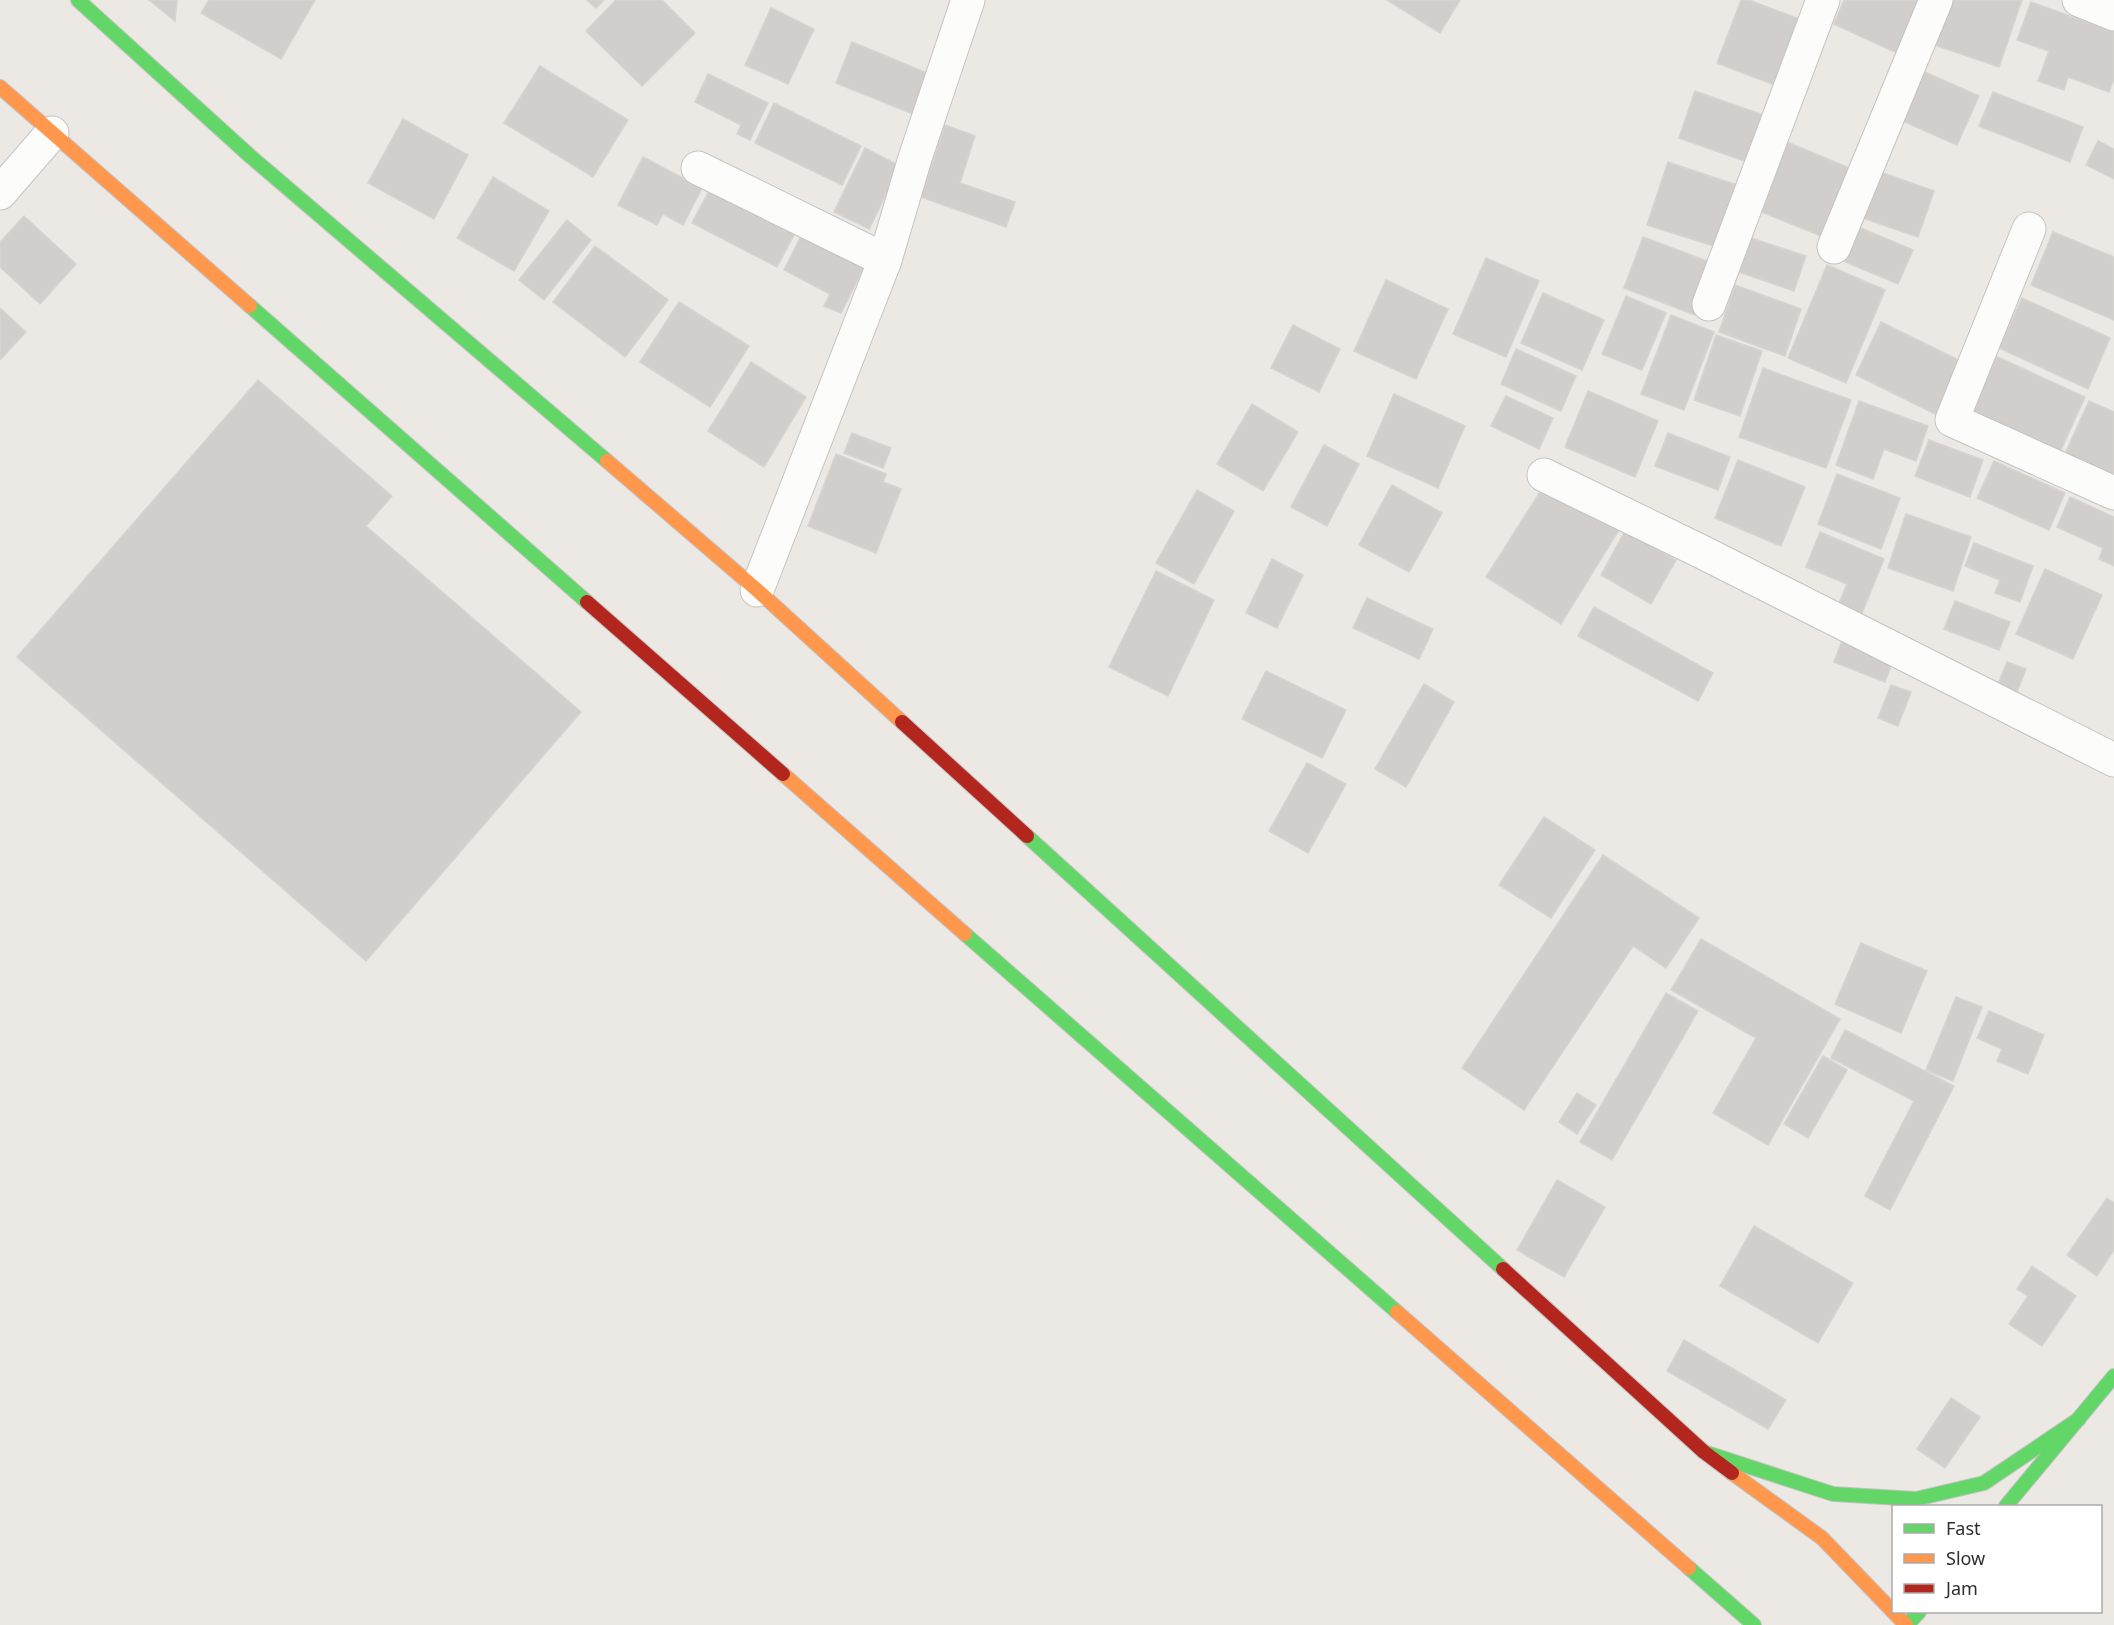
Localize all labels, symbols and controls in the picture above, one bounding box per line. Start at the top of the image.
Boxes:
legend [1892,1505,2102,1613]
text: Fast [1946,1516,1981,1540]
text: Slow [1946,1546,1985,1570]
text: Jam [1944,1576,1978,1600]

